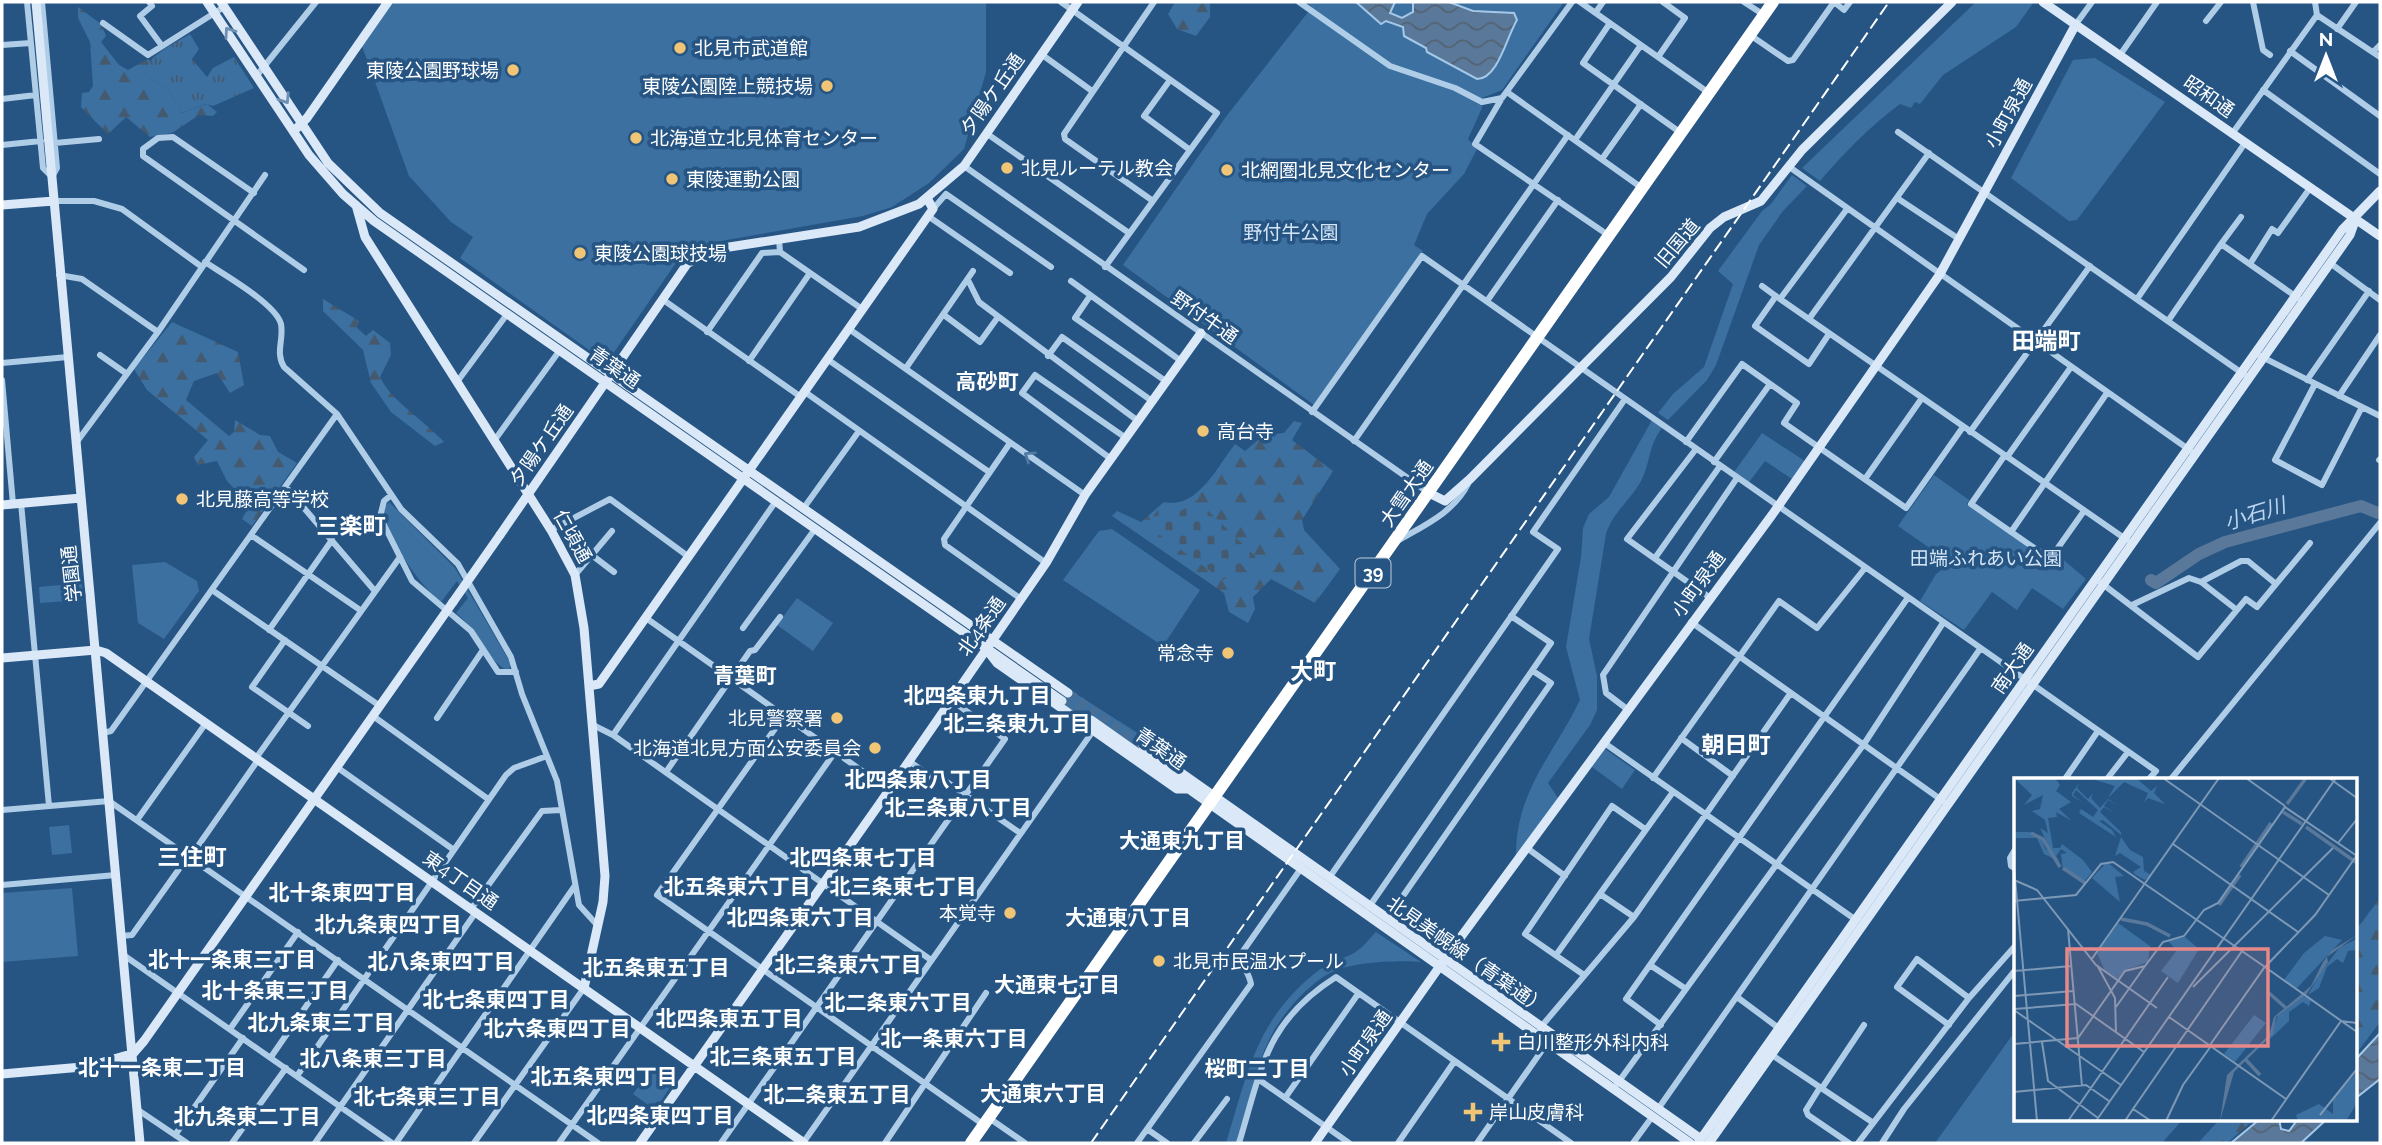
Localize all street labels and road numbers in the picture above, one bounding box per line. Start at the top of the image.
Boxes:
street label: 夕陽ケ丘通 [956,49,1028,139]
street label: 昭和通 [2179,71,2239,121]
street label: 小町泉通 [1980,74,2036,152]
street label: 旧国道 [1650,214,1704,272]
street label: 野付牛通 [1168,286,1242,348]
street label: 青葉通 [585,342,645,392]
street label: 夕陽ケ丘通 [505,400,577,490]
street label: 大雪大通 [1375,456,1437,530]
street label: 仁頃通 [550,506,596,566]
street label: 学園通 [57,544,85,604]
street label: 小町泉通 [1667,547,1729,621]
road number: 39 [1356,558,1390,588]
street label: 北4条通 [953,592,1009,660]
street label: 南大通 [1987,638,2037,698]
street label: 青葉通 [1131,723,1191,773]
street label: 東4丁目通 [419,846,503,914]
street label: 北見美幌線（青葉通） [1383,891,1551,1019]
street label: 小町泉通 [1334,1006,1396,1080]

